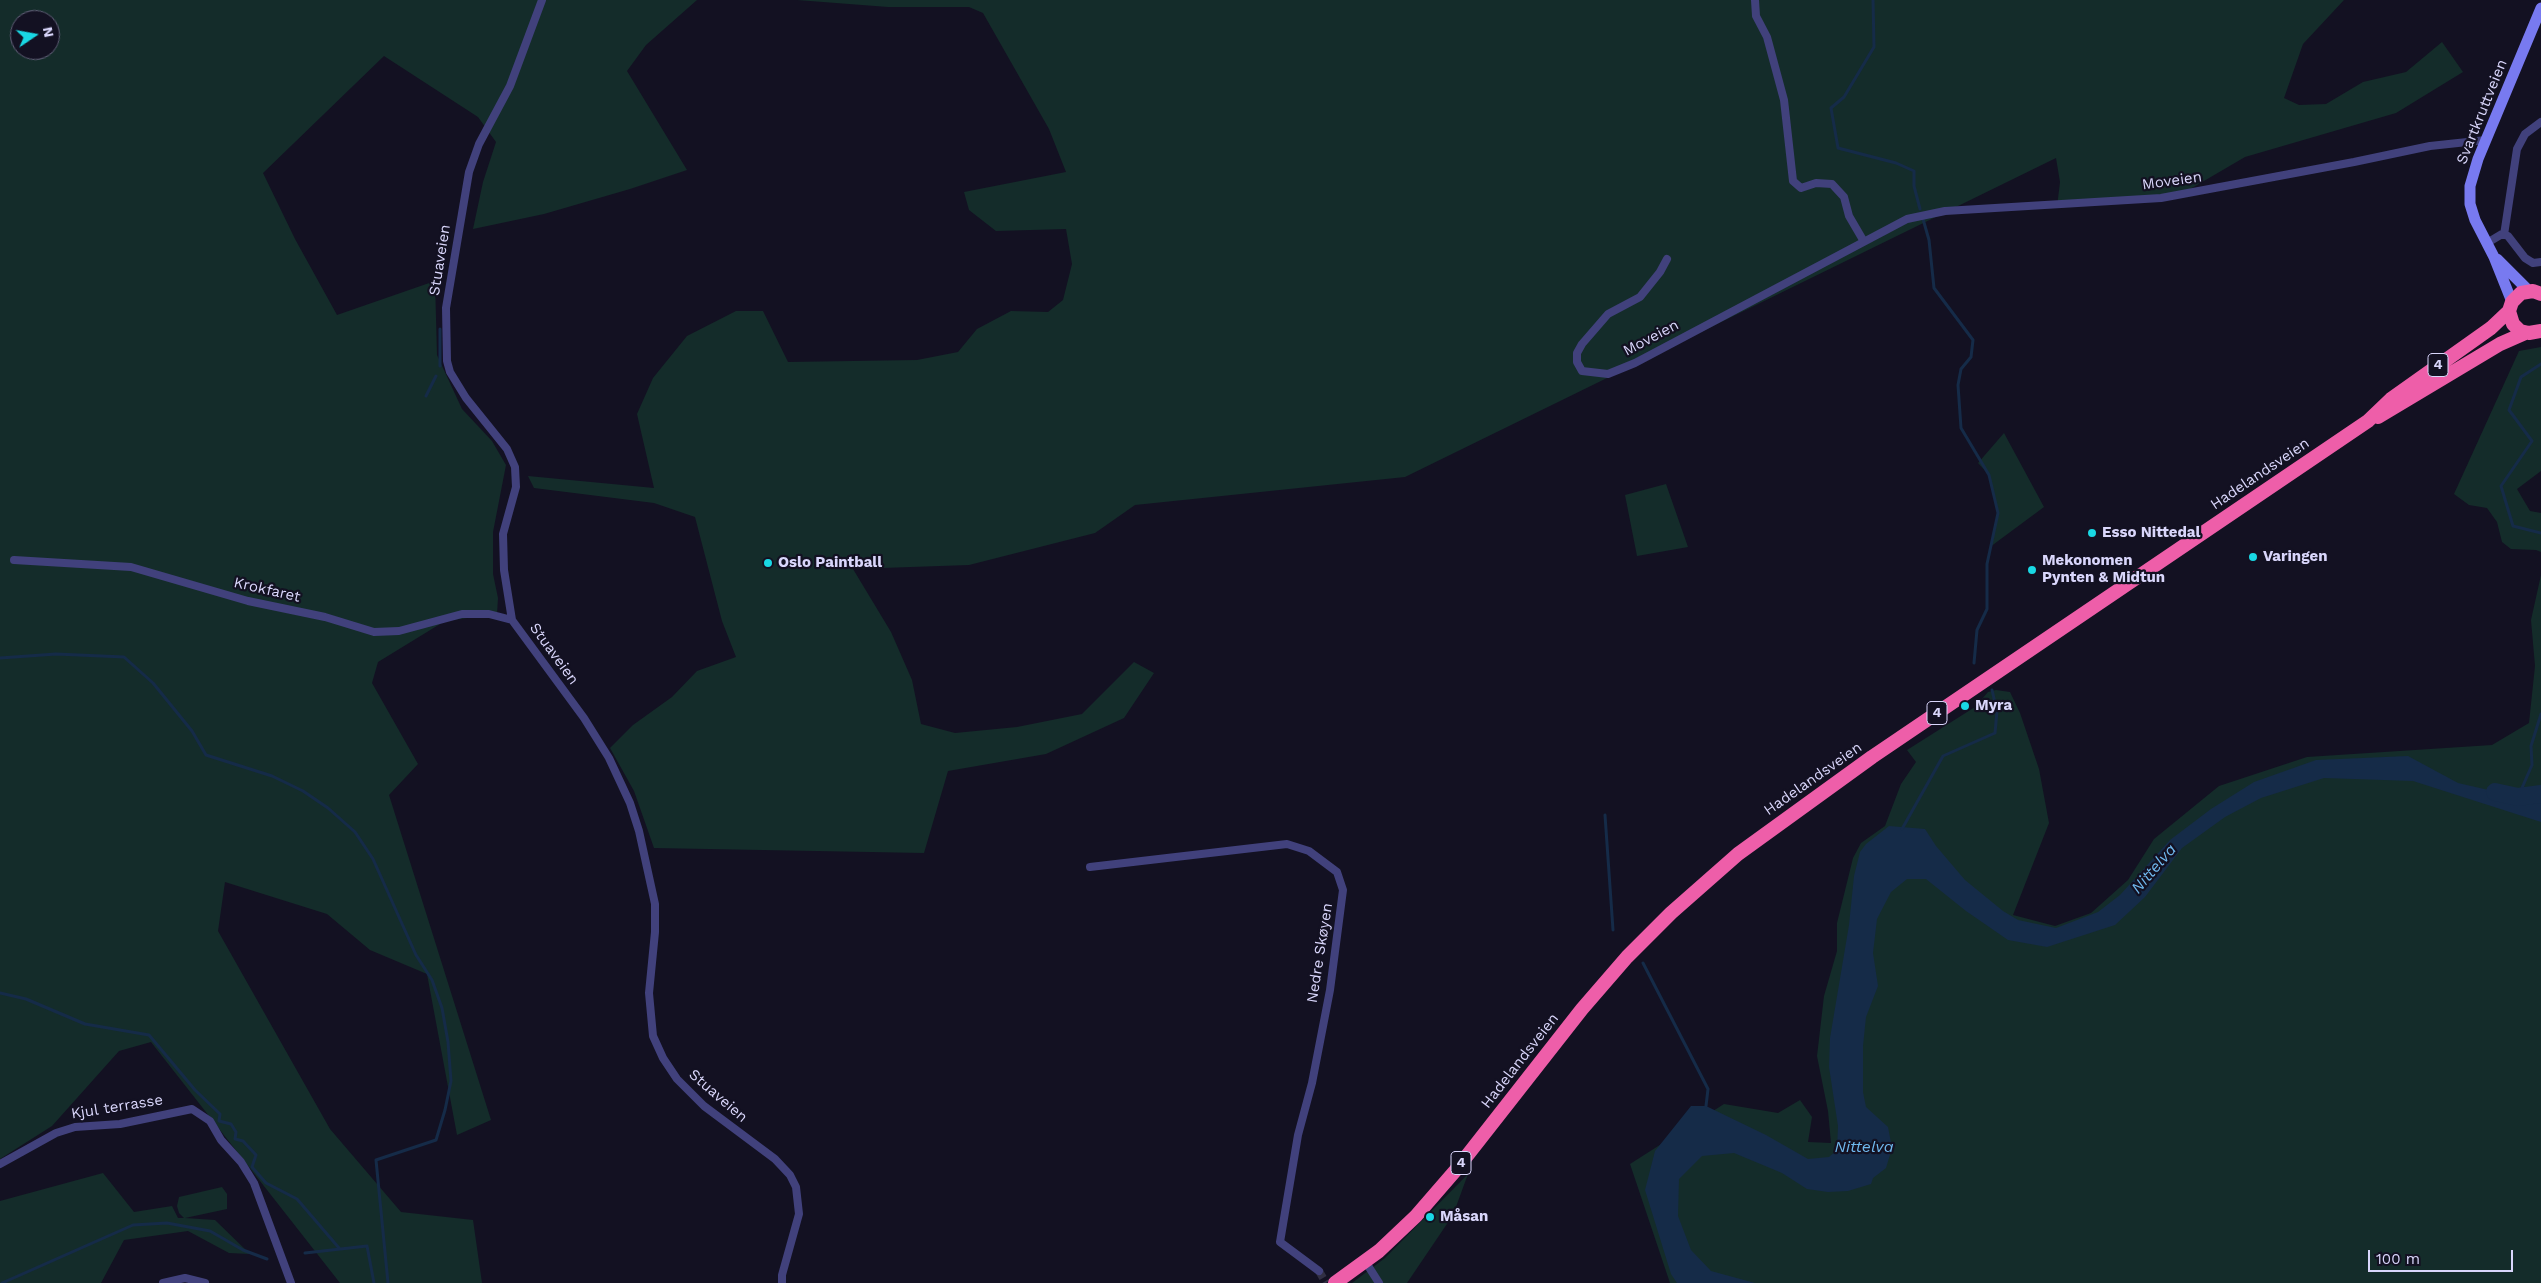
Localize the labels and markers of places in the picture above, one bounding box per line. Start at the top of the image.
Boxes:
place label: Esso Nittedal [2102,524,2200,542]
marker: Esso Nittedal [2086,527,2098,539]
place label: Varingen [2263,548,2328,566]
marker: Varingen [2247,551,2259,563]
place label: Mekonomen Pynten & Midtun [2042,552,2165,587]
place label: Oslo Paintball [778,554,882,572]
marker: Oslo Paintball [762,557,774,569]
marker: Mekonomen Pynten & Midtun [2026,564,2038,576]
place label: Myra [1975,697,2012,715]
marker: Myra [1959,700,1971,712]
place label: Måsan [1440,1208,1488,1226]
marker: Måsan [1424,1211,1436,1223]

